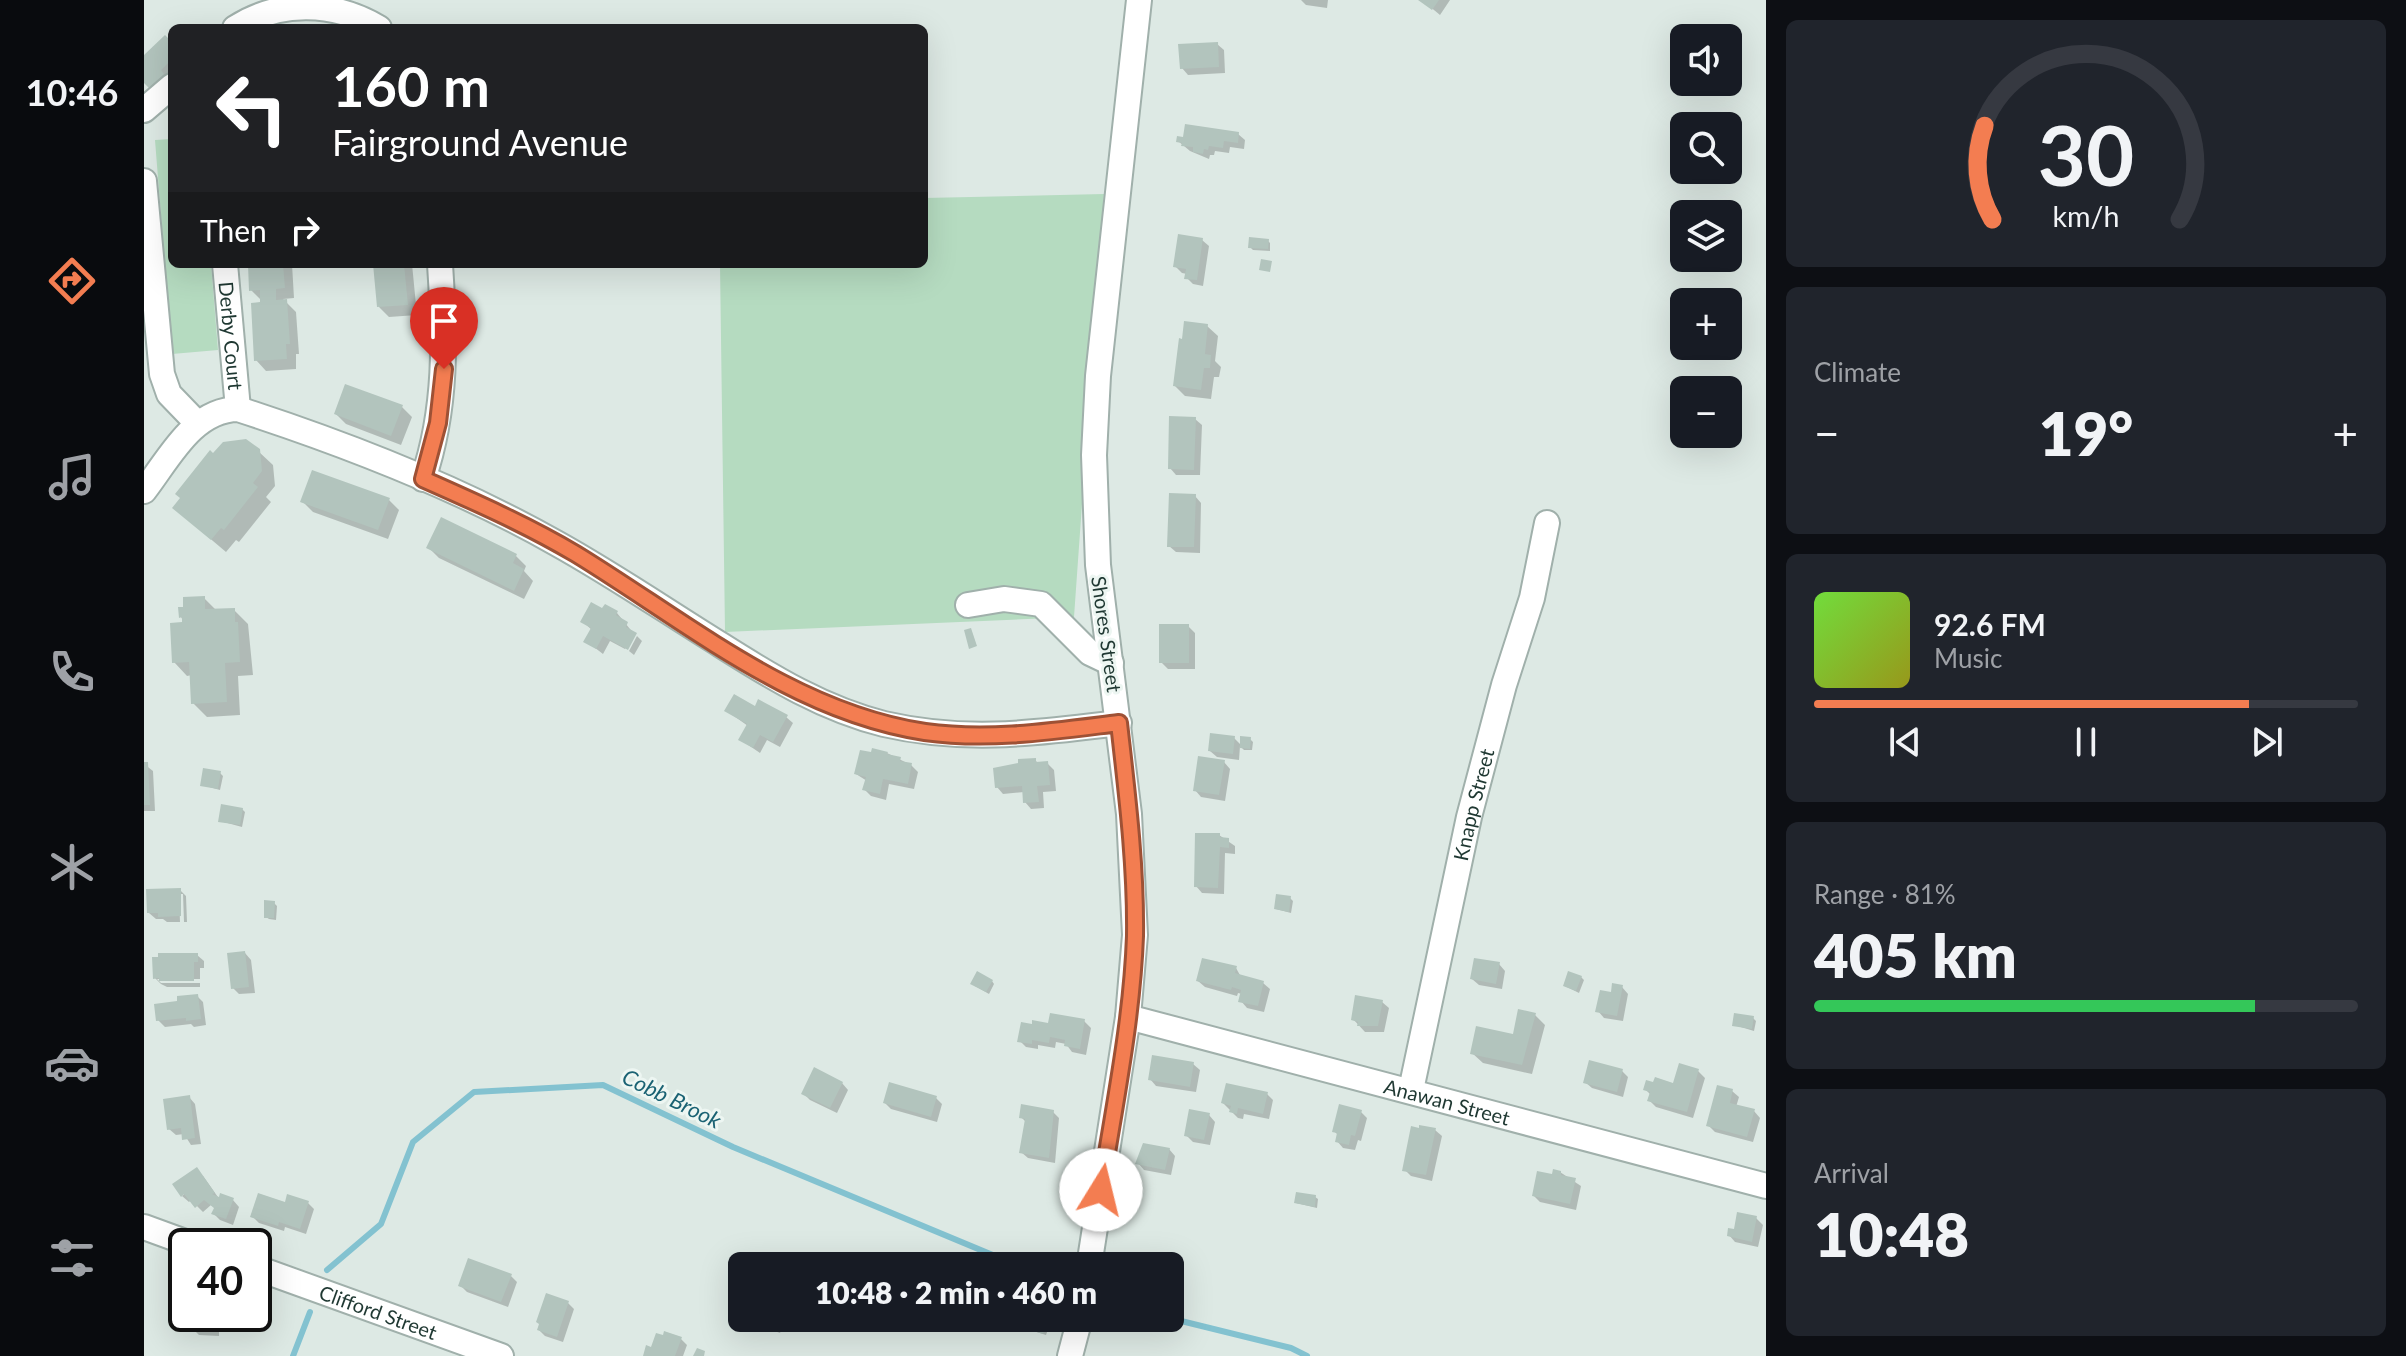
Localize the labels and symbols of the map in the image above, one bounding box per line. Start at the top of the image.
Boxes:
street label: Derby Court [215,280,248,391]
pin [410,287,478,369]
street label: Shores Street [1087,574,1127,694]
street label: Knapp Street [1448,746,1499,863]
water label: Cobb Brook [618,1062,726,1134]
street label: Anawan Street [1382,1073,1512,1130]
position arrow [1059,1148,1143,1232]
speed limit sign: 40 [168,1228,272,1332]
street label: Clifford Street [316,1280,440,1344]

